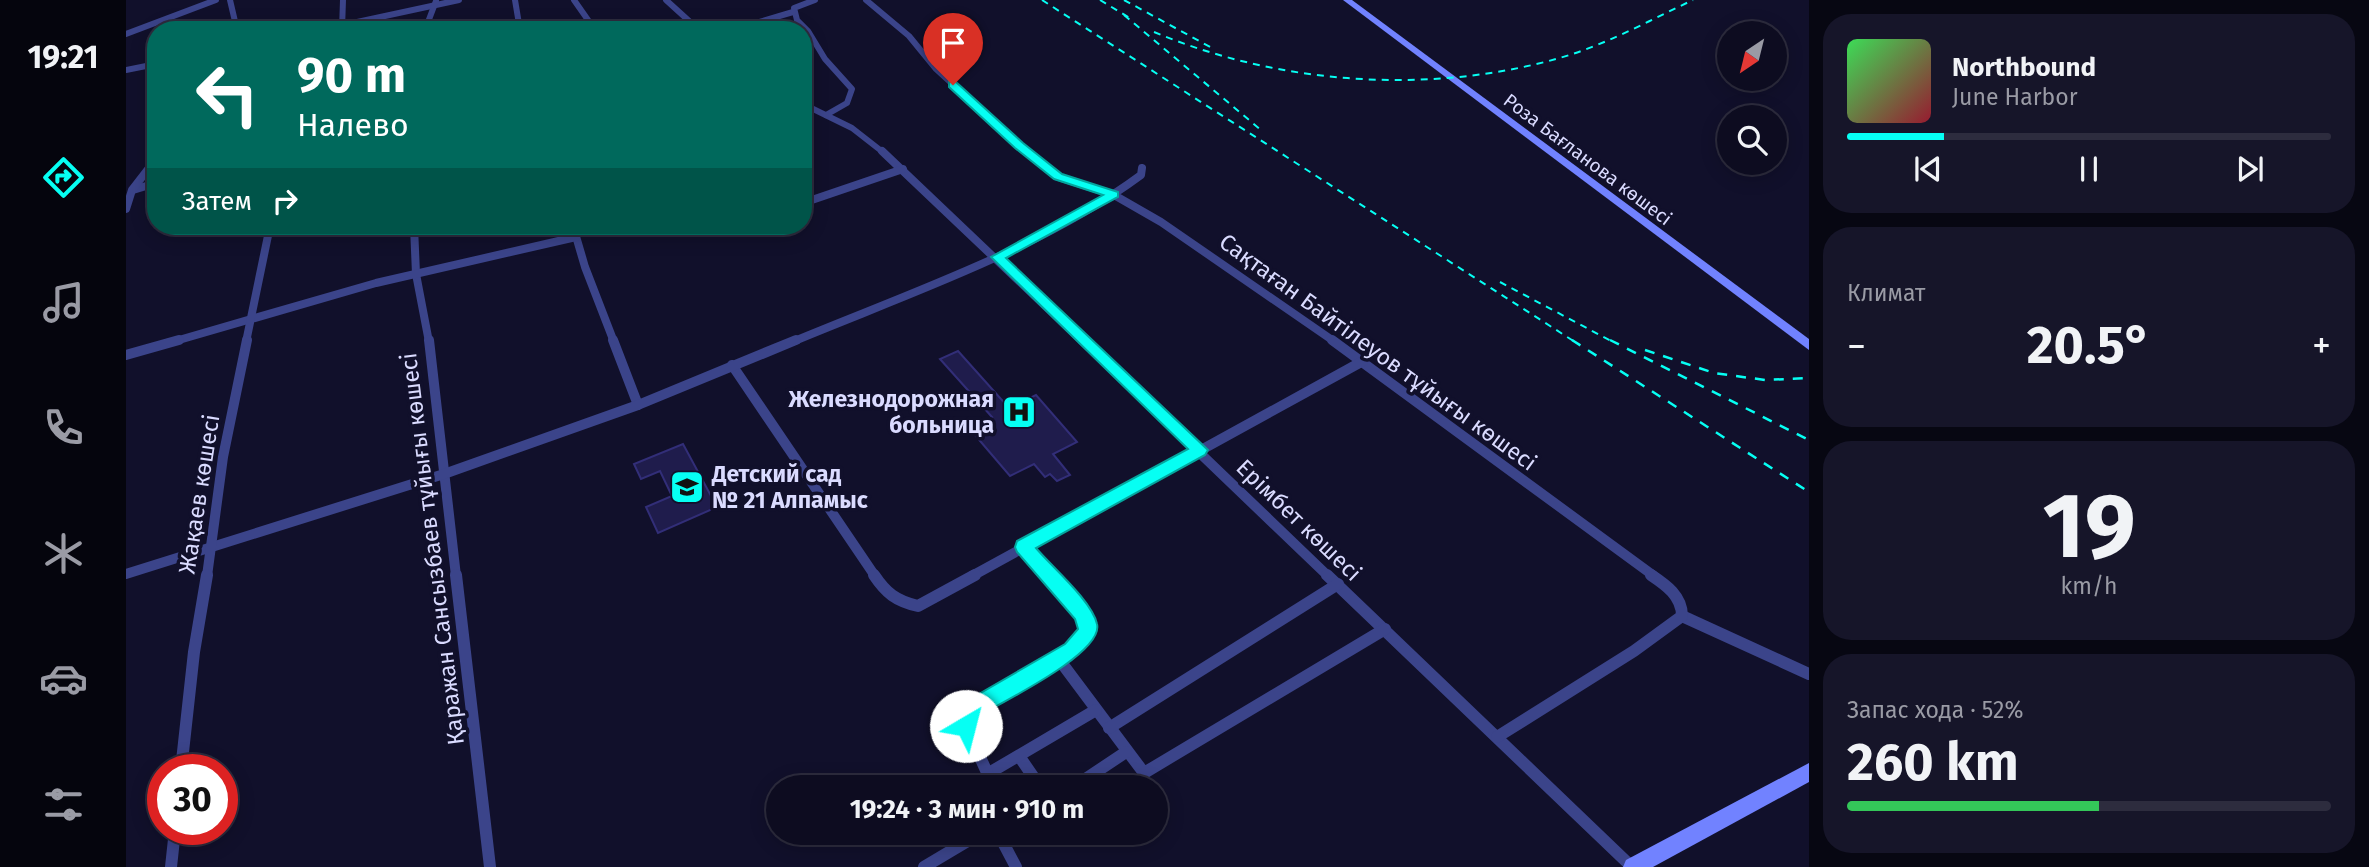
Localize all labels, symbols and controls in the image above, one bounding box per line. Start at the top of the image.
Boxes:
pin [923,13,983,85]
north arrow [1717,21,1787,91]
map controls [1717,21,1787,175]
icon: arrive [934,24,972,62]
text: 19:21 [27,38,99,76]
text: 90 m [297,46,406,105]
icon: left [182,49,273,140]
text: Northbound [1952,52,2096,83]
text: June Harbor [1952,83,2078,111]
street label: Роза Бағланова көшесі [1499,89,1676,230]
button: search [1717,105,1787,175]
text: Налево [297,106,409,144]
icon: previous [1909,150,1947,188]
icon: pause [2070,150,2108,188]
icon: next [2231,150,2269,188]
icon: directions [39,153,88,202]
icon: right [266,182,304,220]
text: Затем [182,186,252,217]
street label: Сақтаған Байтілеуов тұйығы көшесі [1214,227,1542,477]
icon: music [39,278,88,327]
text: Климат [1847,279,1925,307]
text: 20.5° [2027,314,2151,377]
text: − [1847,323,1866,369]
text: + [2312,323,2331,369]
street label: Қаражан Сансызбаев тұйығы көшесі [394,351,470,747]
place label: Железнодорожная больница [787,385,994,439]
hospital icon: Железнодорожная больница [1000,393,1038,431]
icon: phone [39,403,88,452]
street label: Жақаев көшесі [173,412,225,576]
street label: Ерімбет көшесі [1231,453,1367,587]
place label: Детский сад № 21 Алпамыс [711,460,868,514]
school or university icon: Детский сад № 21 Алпамыс [668,468,706,506]
text: 19 [2042,472,2136,581]
icon: climate [39,529,88,578]
text: km/h [2061,572,2117,600]
icon: car [39,654,88,703]
position arrow [929,689,1003,763]
text: Запас хода · 52% [1847,696,2024,724]
text: 260 km [1847,731,2019,794]
speed limit sign: 30 [147,754,238,845]
icon: filters [39,780,88,829]
text: 19:24 · 3 мин · 910 m [850,794,1084,825]

